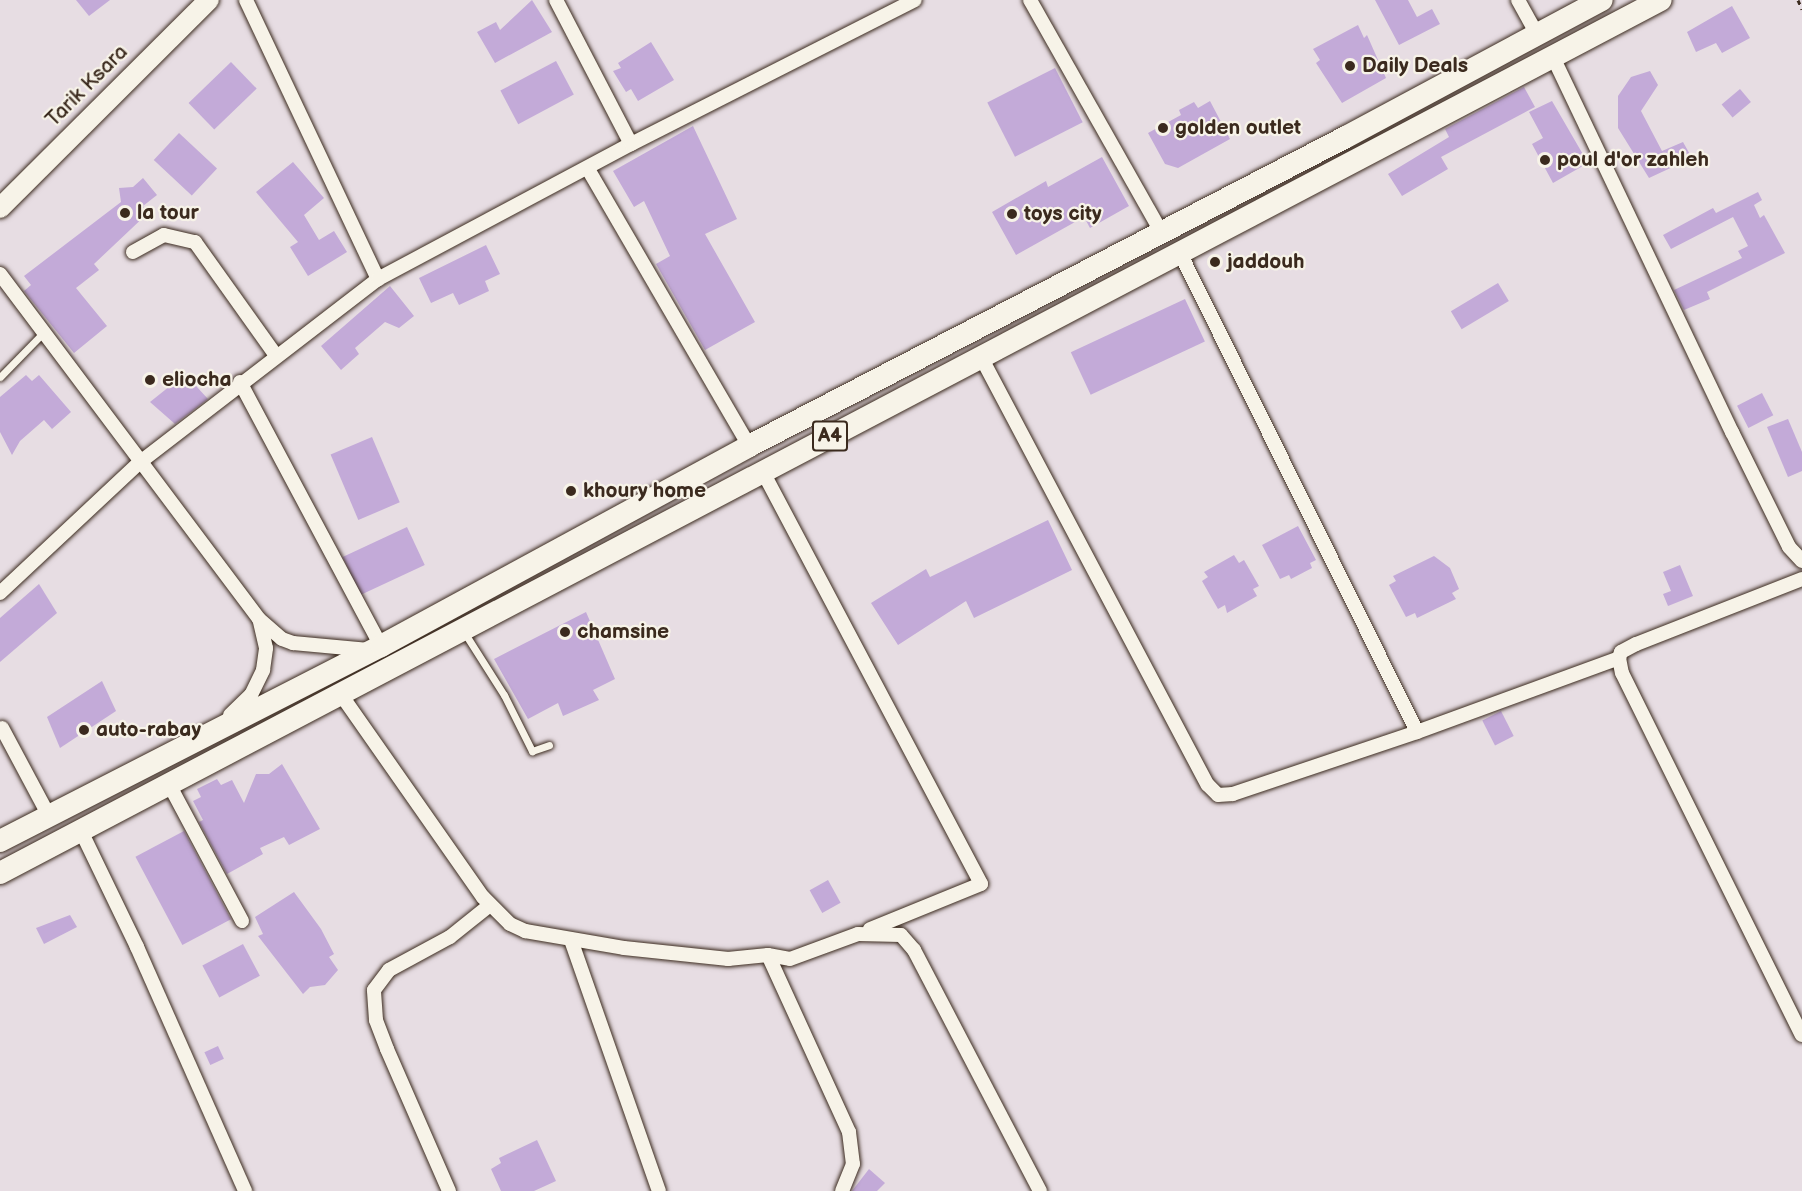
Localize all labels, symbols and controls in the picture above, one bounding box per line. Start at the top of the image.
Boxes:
street label: Tarik Ksara [41,40,133,132]
place label: Daily Deals [1362,53,1469,79]
marker: Daily Deals [1343,59,1357,73]
place label: golden outlet [1175,115,1301,141]
marker: golden outlet [1156,121,1170,135]
place label: poul d'or zahleh [1557,147,1709,173]
marker: poul d'or zahleh [1538,153,1552,167]
place label: la tour [137,200,199,226]
place label: toys city [1024,201,1102,227]
marker: la tour [118,206,132,220]
marker: toys city [1005,207,1019,221]
place label: jaddouh [1227,249,1304,275]
marker: jaddouh [1208,255,1222,269]
place label: eliocha [162,367,231,393]
marker: eliocha [143,373,157,387]
road number: A4 [812,419,848,453]
place label: khoury home [583,478,707,504]
marker: khoury home [564,484,578,498]
place label: chamsine [577,619,669,645]
marker: chamsine [558,625,572,639]
place label: auto-rabay [96,717,201,743]
marker: auto-rabay [77,723,91,737]

